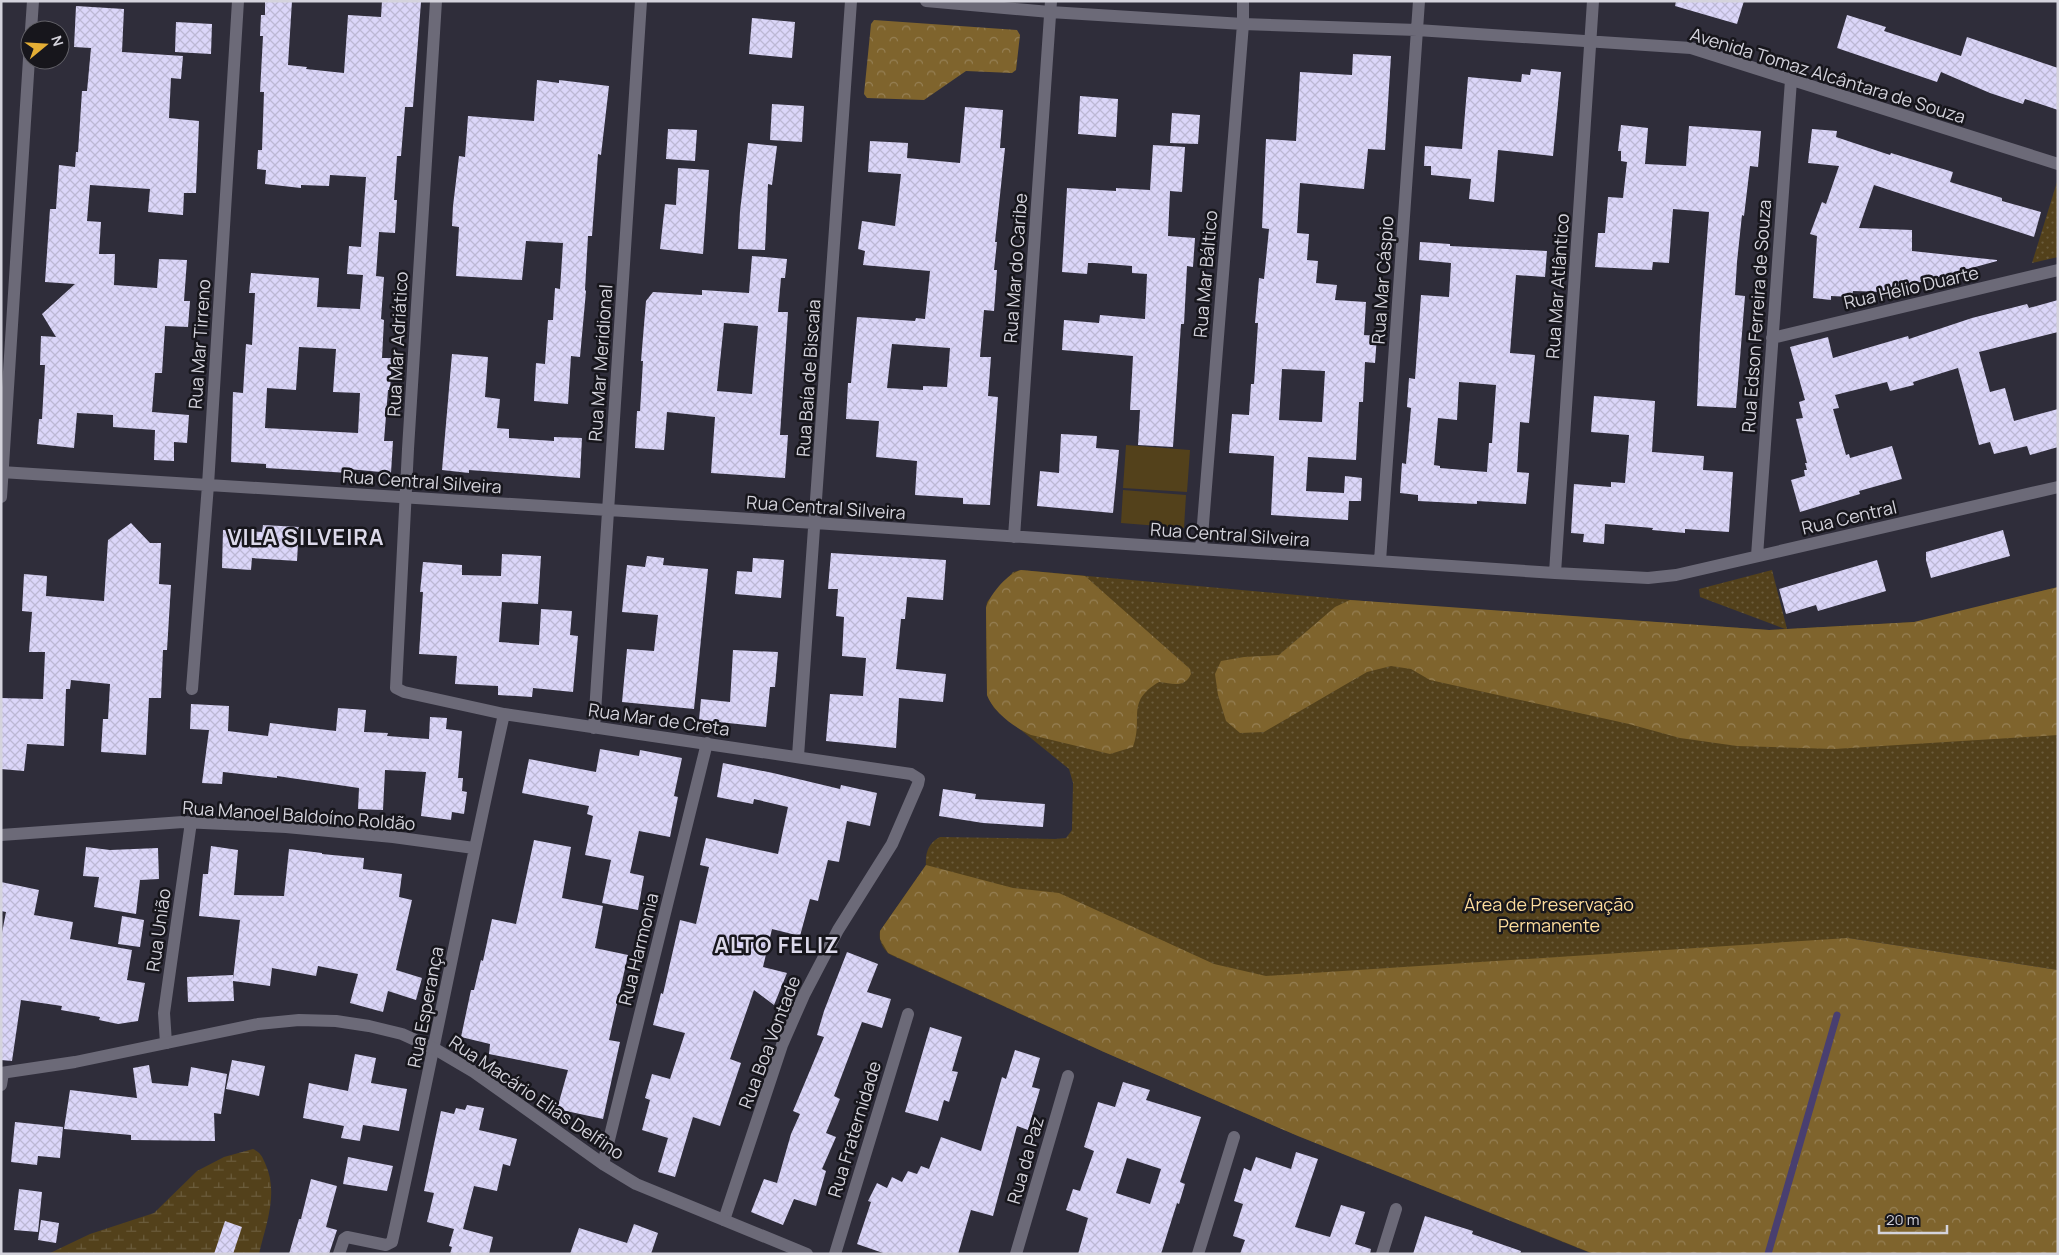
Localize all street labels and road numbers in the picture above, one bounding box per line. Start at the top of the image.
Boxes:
street label: Avenida Tomaz Alcântara de Souza [1687,22,1969,128]
street label: Rua Mar do Caribe [998,192,1032,344]
street label: Rua Edson Ferreira de Souza [1736,199,1776,433]
street label: Rua Mar Báltico [1187,209,1223,339]
street label: Rua Mar Atlântico [1540,212,1574,360]
street label: Rua Mar Cáspio [1366,215,1398,345]
street label: Rua Hélio Duarte [1841,260,1981,314]
street label: Rua Mar Adriático [381,271,413,417]
street label: Rua Mar Tirreno [182,278,216,410]
street label: Rua Mar Meridional [583,284,617,442]
street label: Rua Baía de Biscaia [791,298,825,458]
street label: Rua Central Silveira [341,463,503,499]
street label: Rua Central Silveira [745,489,907,525]
street label: Rua Central [1799,494,1899,540]
street label: Rua Central Silveira [1149,516,1311,552]
street label: Rua Mar de Creta [587,697,731,741]
street label: Rua Manoel Baldoíno Roldão [182,795,416,835]
street label: Rua União [140,887,176,973]
street label: Rua Harmonia [612,890,664,1008]
street label: Rua Esperança [401,944,449,1070]
street label: Rua Boa Vontade [733,972,805,1112]
street label: Rua Macário Elias Delfino [445,1029,629,1165]
street label: Rua Fraternidade [822,1058,886,1200]
street label: Rua da Paz [1001,1113,1049,1207]

